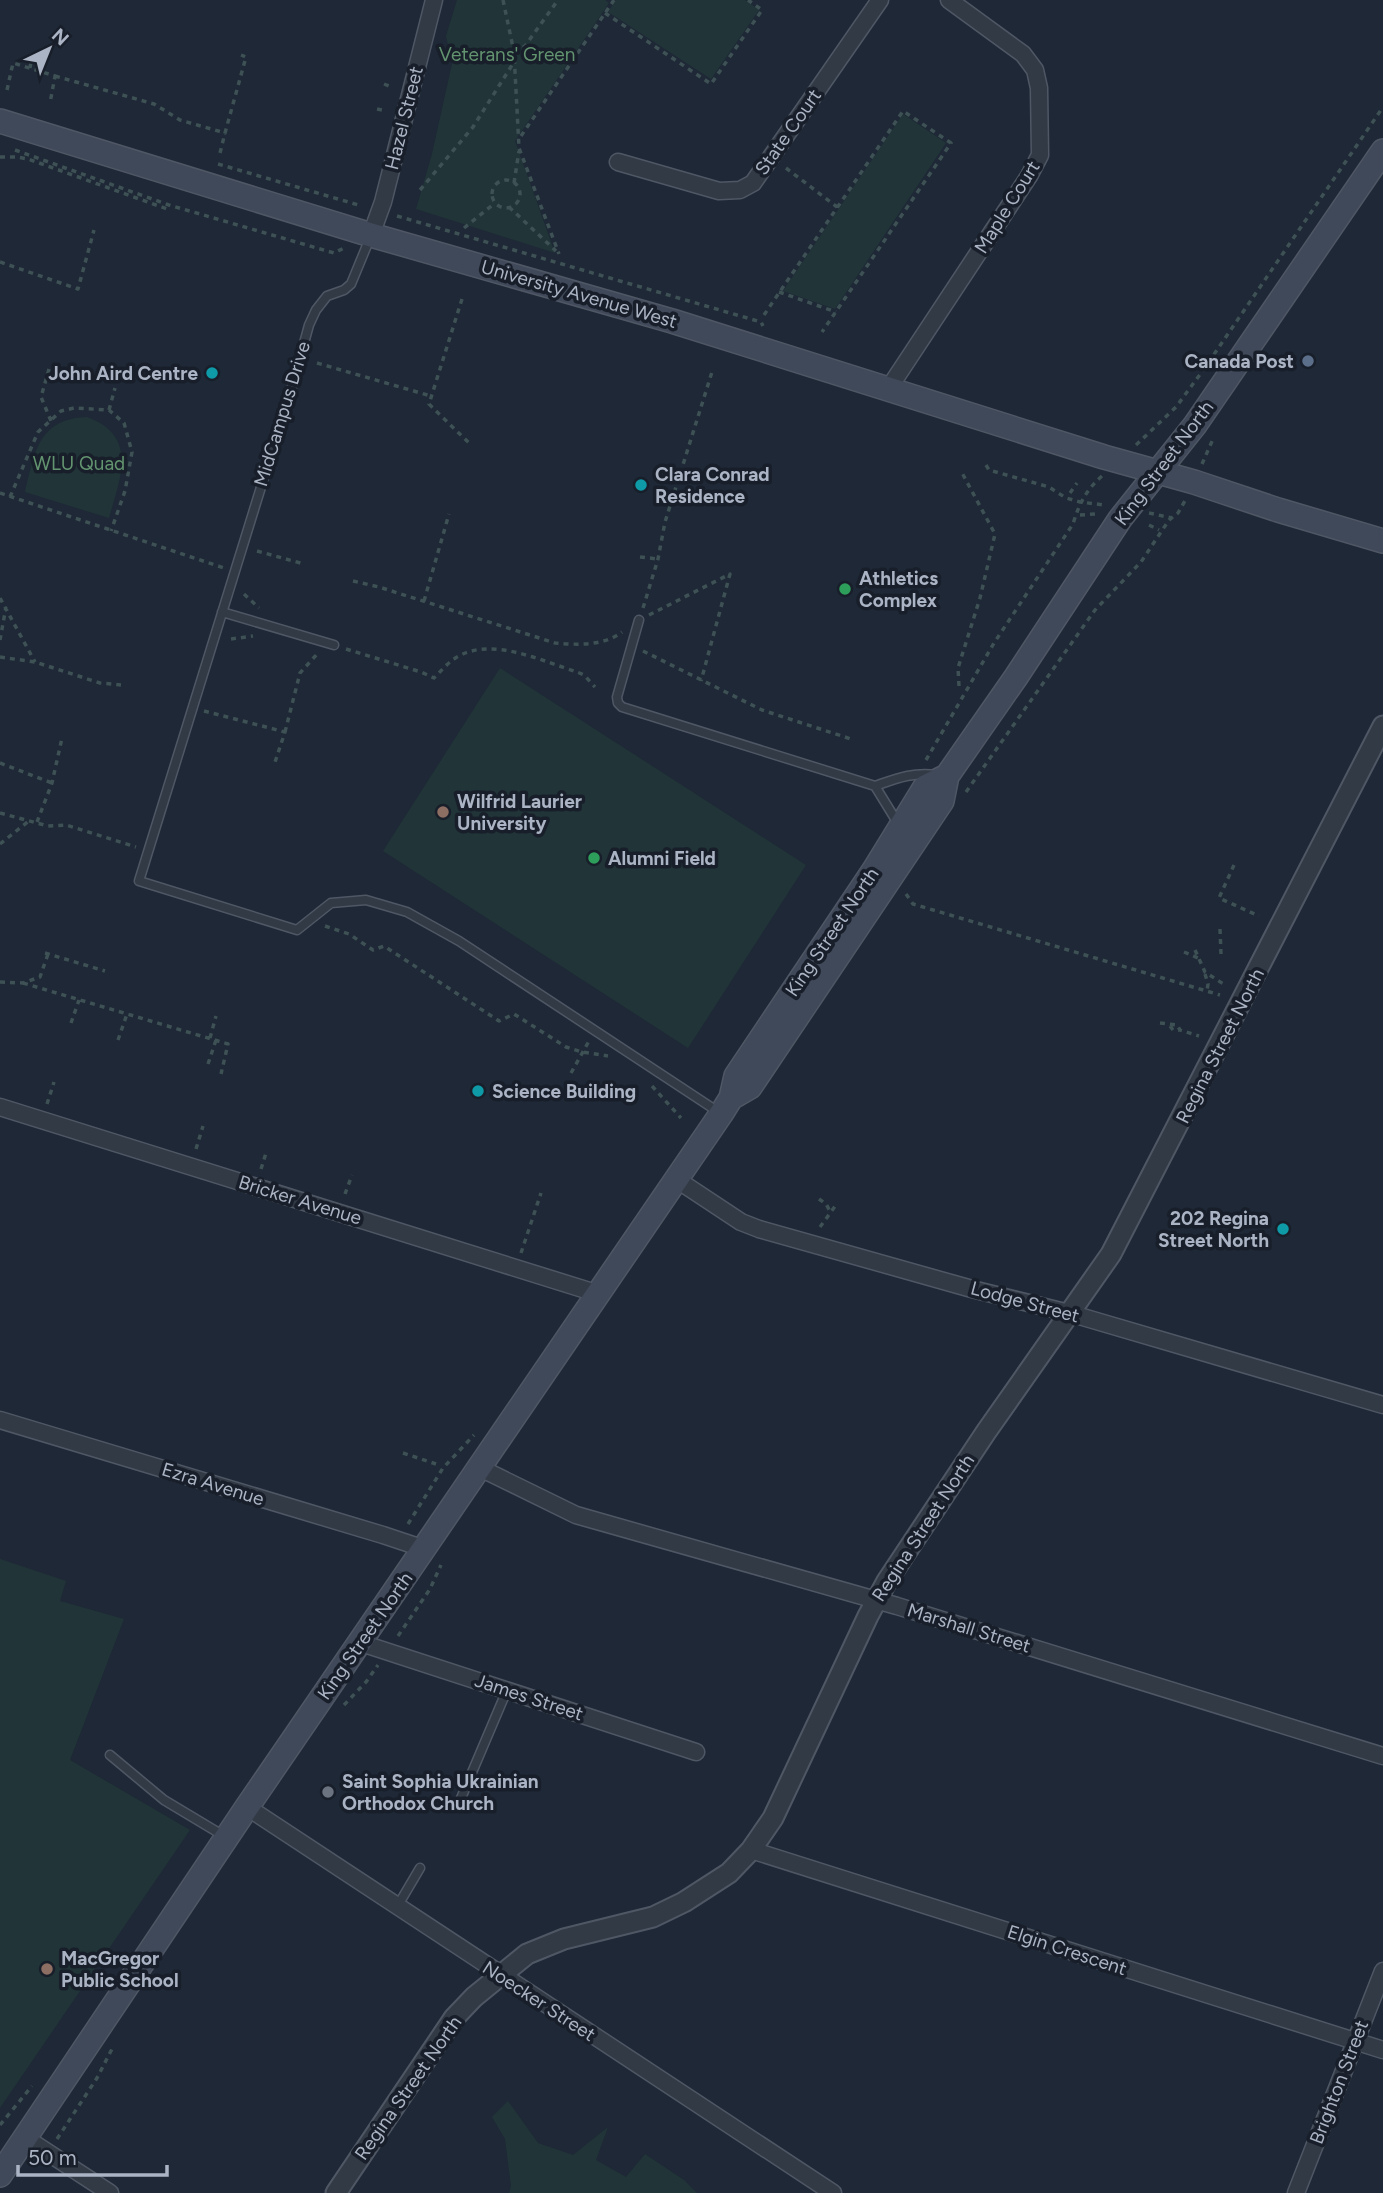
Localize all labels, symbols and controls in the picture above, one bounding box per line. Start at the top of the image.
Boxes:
north arrow [14,14,84,84]
text: N [47,24,73,50]
park label: Veterans' Green [439,43,575,66]
street label: Hazel Street [380,64,428,172]
street label: State Court [750,85,826,179]
street label: Maple Court [969,156,1045,258]
street label: University Avenue West [478,255,680,333]
street label: MidCampus Drive [249,339,315,489]
place label: Canada Post [1184,350,1294,373]
marker: Canada Post [1300,353,1316,369]
place label: John Aird Centre [48,362,198,385]
marker: John Aird Centre [204,365,220,381]
street label: King Street North [1110,396,1218,530]
park label: WLU Quad [33,452,125,475]
place label: Clara Conrad Residence [655,463,770,508]
marker: Clara Conrad Residence [633,477,649,493]
place label: Athletics Complex [859,567,938,612]
marker: Athletics Complex [837,581,853,597]
place label: Wilfrid Laurier University [457,790,582,835]
marker: Wilfrid Laurier University [435,804,451,820]
place label: Alumni Field [608,847,716,870]
marker: Alumni Field [586,850,602,866]
street label: King Street North [780,863,884,1001]
street label: Regina Street North [1171,965,1269,1127]
place label: Science Building [492,1080,636,1103]
marker: Science Building [470,1083,486,1099]
street label: Bricker Avenue [236,1170,364,1230]
place label: 202 Regina Street North [1158,1207,1269,1252]
marker: 202 Regina Street North [1275,1221,1291,1237]
street label: Lodge Street [968,1276,1082,1328]
street label: Regina Street North [867,1450,979,1606]
street label: Ezra Avenue [159,1458,267,1510]
street label: King Street North [312,1568,418,1704]
street label: Marshall Street [905,1598,1033,1658]
street label: James Street [472,1669,586,1725]
place label: Saint Sophia Ukrainian Orthodox Church [342,1770,539,1815]
marker: Saint Sophia Ukrainian Orthodox Church [320,1784,336,1800]
street label: Elgin Crescent [1004,1920,1130,1980]
place label: MacGregor Public School [61,1947,179,1992]
street label: Noecker Street [478,1956,600,2046]
marker: MacGregor Public School [39,1961,55,1977]
street label: Regina Street North [350,2012,466,2164]
street label: Brighton Street [1305,2017,1373,2147]
scale bar [18,2134,166,2178]
text: 50 m [28,2145,77,2170]

